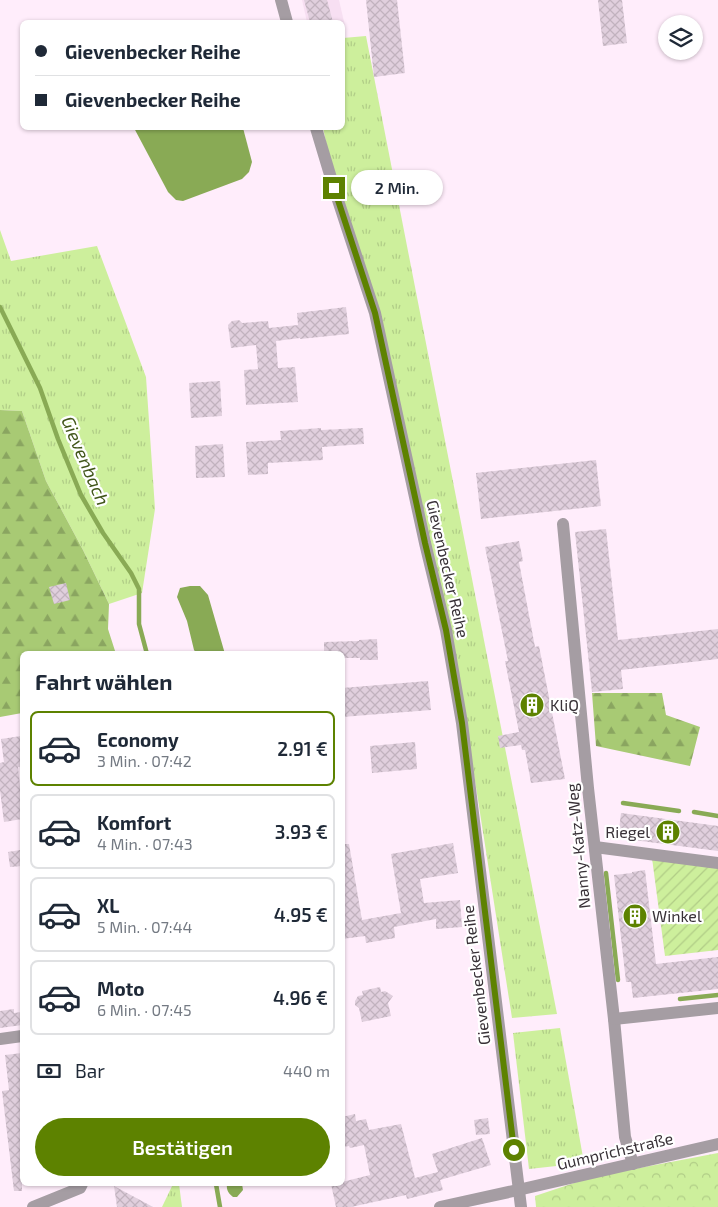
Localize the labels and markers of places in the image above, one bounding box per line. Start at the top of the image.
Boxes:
building icon: KliQ [519,692,545,718]
place label: KliQ [550,695,579,715]
building icon: Riegel [655,819,681,845]
place label: Riegel [605,822,650,841]
building icon: Winkel [622,903,648,929]
place label: Winkel [652,906,702,925]

